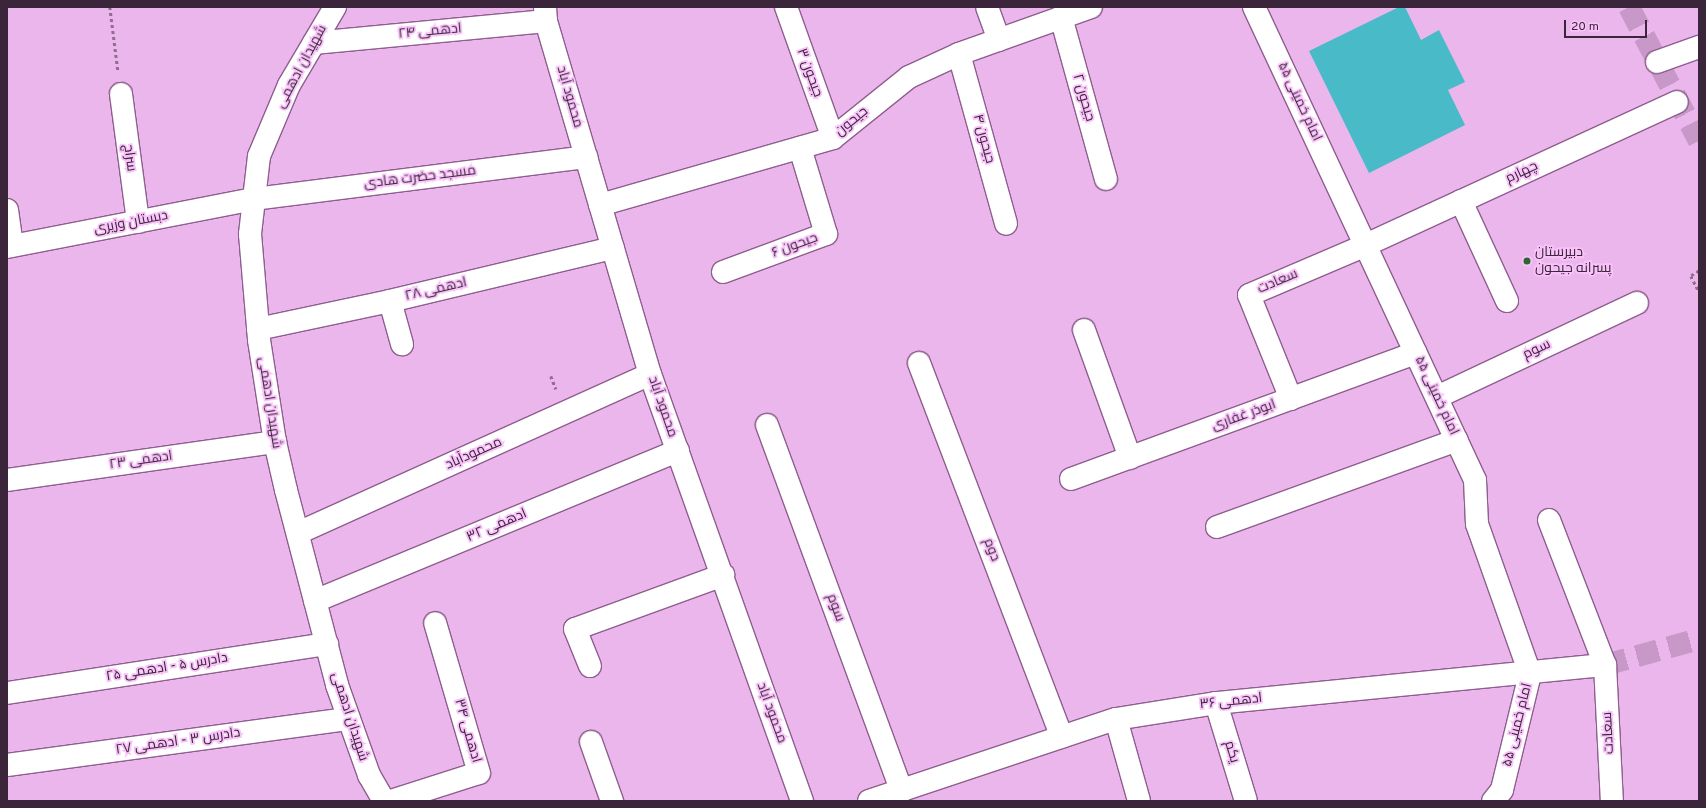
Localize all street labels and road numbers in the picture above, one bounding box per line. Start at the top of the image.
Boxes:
street label: ادهمی ۲۴ [398,21,462,43]
street label: شهیدان ادهمی [273,22,331,112]
street label: جیحون ۳ [792,46,826,100]
street label: امام خمینی ۵۵ [1273,60,1325,144]
street label: محمود آباد [552,64,586,130]
street label: جیحون ۲ [1068,72,1098,124]
street label: جیحون [832,104,872,140]
street label: جیحون ۴ [968,113,998,165]
street label: سراج [119,143,139,173]
street label: چهارم [1503,158,1541,188]
street label: مسجد حضرت هادی [363,163,477,193]
street label: دبستان وزیری [92,208,170,238]
street label: جیحون ۶ [770,230,820,262]
street label: سعادت [1255,266,1301,298]
street label: ادهمی ۲۸ [403,275,469,305]
street label: سوم [1521,336,1553,364]
street label: امام خمینی ۵۵ [1410,354,1462,438]
street label: شهیدان ادهمی [253,356,285,450]
street label: محمود آباد [644,374,680,440]
street label: ابوذر غفاری [1210,397,1278,435]
street label: محمودآباد [443,434,505,474]
street label: ادهمی ۲۳ [108,448,174,474]
street label: ادهمی ۳۲ [464,506,530,546]
street label: دوم [979,536,1003,564]
street label: سوم [822,592,848,624]
street label: دادرس ۵ - ادهمی ۲۵ [105,650,229,686]
street label: شهیدان ادهمی [327,671,371,763]
street label: محمود آباد [752,680,790,746]
street label: امام خمینی ۵۵ [1500,682,1536,768]
street label: ادهمی ۳۶ [1199,690,1263,714]
street label: ادهمی ۳۴ [450,697,484,765]
street label: سعادت [1600,711,1618,755]
street label: دادرس ۳ - ادهمی ۲۷ [115,725,241,759]
street label: یکم [1220,739,1242,765]

